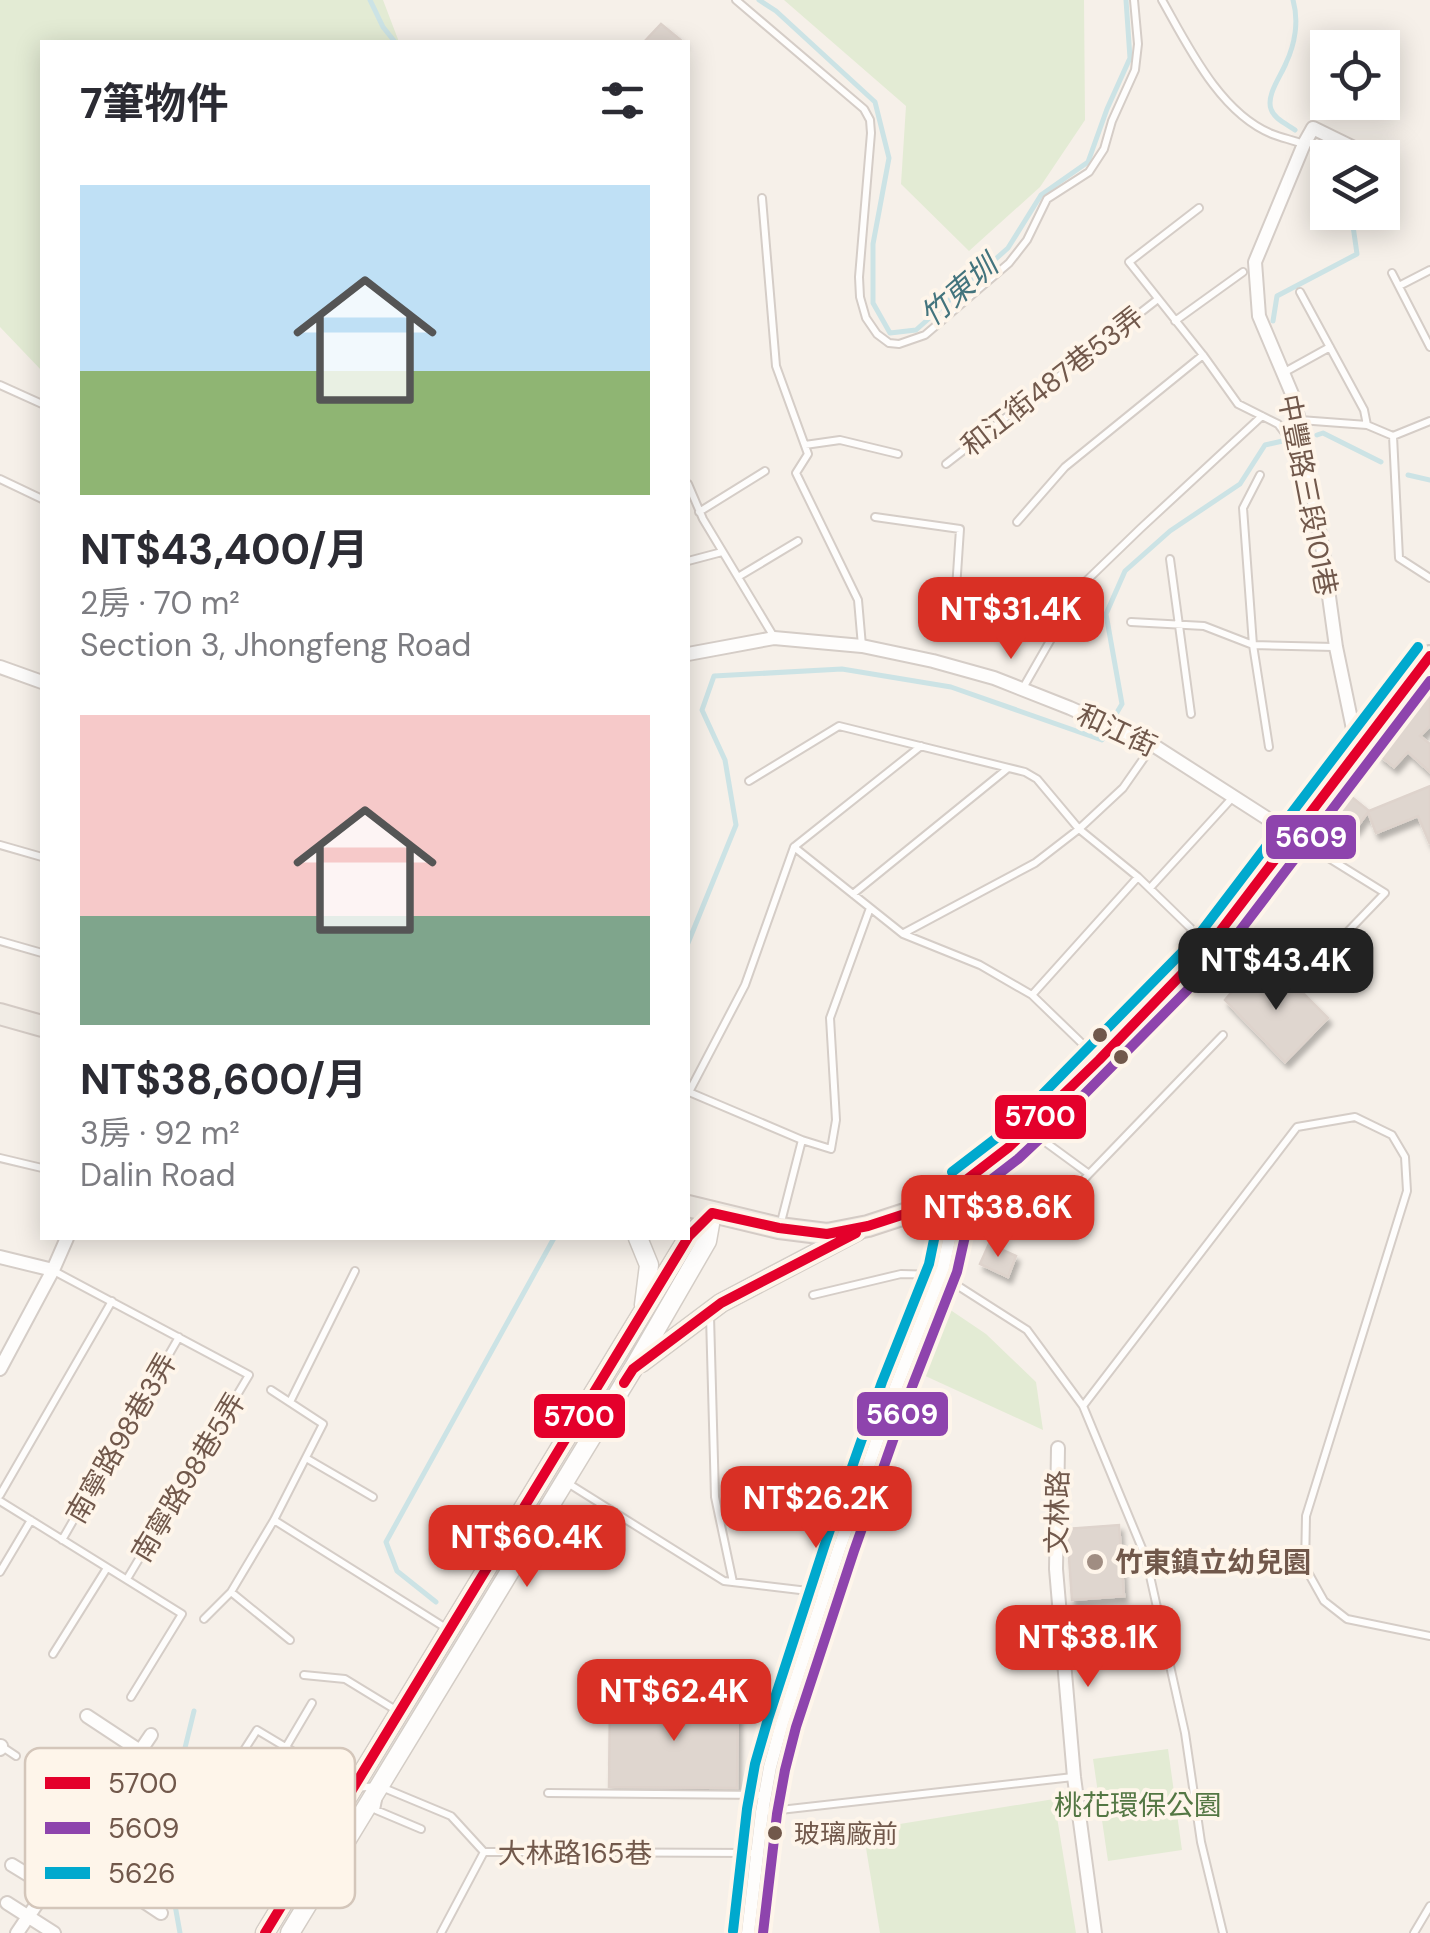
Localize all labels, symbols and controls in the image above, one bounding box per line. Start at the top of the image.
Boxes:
map controls [1310,30,1400,230]
button: locate [1310,30,1400,120]
icon: filters [595,73,650,128]
text: 7筆物件 [80,76,229,131]
button: layers [1310,140,1400,230]
water label: 竹東圳 [912,244,1008,335]
icon: home [275,250,455,430]
street label: 和江街487巷53弄 [953,299,1151,464]
street label: 中豐路三段101巷 [1270,391,1345,599]
text: NT$43,400/月 [80,522,368,577]
pin: NT$31.4K [908,577,1114,662]
text: 2房 · 70 m² [80,582,240,624]
text: NT$31.4K [940,588,1082,630]
text: Section 3, Jhongfeng Road [80,624,471,666]
street label: 和江街 [1071,696,1163,765]
icon: home [275,780,455,960]
line badge: 5609 [1264,813,1358,861]
text: 5609 [1275,819,1347,856]
pin: NT$43.4K [1173,928,1379,1013]
text: NT$43.4K [1200,939,1352,981]
unlabelled marker [1090,1025,1110,1045]
unlabelled marker [1111,1047,1131,1067]
text: NT$38,600/月 [80,1052,367,1107]
line badge: 5700 [993,1093,1088,1141]
text: 5700 [1004,1098,1076,1135]
text: 3房 · 92 m² [80,1112,240,1154]
text: Dalin Road [80,1154,236,1196]
pin: NT$38.6K [895,1175,1101,1260]
text: NT$38.6K [923,1186,1073,1228]
street label: 南寧路98巷3弄 [58,1346,185,1530]
street label: 南寧路98巷5弄 [123,1386,254,1569]
line badge: 5609 [855,1390,950,1438]
line badge: 5700 [532,1392,627,1440]
text: 5609 [866,1396,938,1433]
text: 5700 [543,1398,615,1435]
pin: NT$26.2K [713,1466,919,1551]
street label: 文林路 [1038,1470,1077,1554]
text: NT$26.2K [743,1477,889,1519]
pin: NT$60.4K [424,1505,630,1590]
text: NT$60.4K [451,1516,603,1558]
place label: 竹東鎮立幼兒園 [1115,1544,1311,1581]
marker: 竹東鎮立幼兒園 [1084,1551,1106,1573]
pin: NT$38.1K [985,1605,1191,1690]
text: NT$38.1K [1018,1616,1158,1658]
pin: NT$62.4K [571,1659,777,1744]
text: NT$62.4K [599,1670,749,1712]
legend [25,1748,355,1908]
text: 5700 [108,1765,177,1802]
park label: 桃花環保公園 [1054,1787,1222,1824]
text: 5609 [108,1810,179,1847]
place label: 玻璃廠前 [794,1817,898,1851]
marker: 玻璃廠前 [765,1823,785,1843]
street label: 大林路165巷 [498,1835,652,1872]
text: 5626 [108,1855,176,1892]

